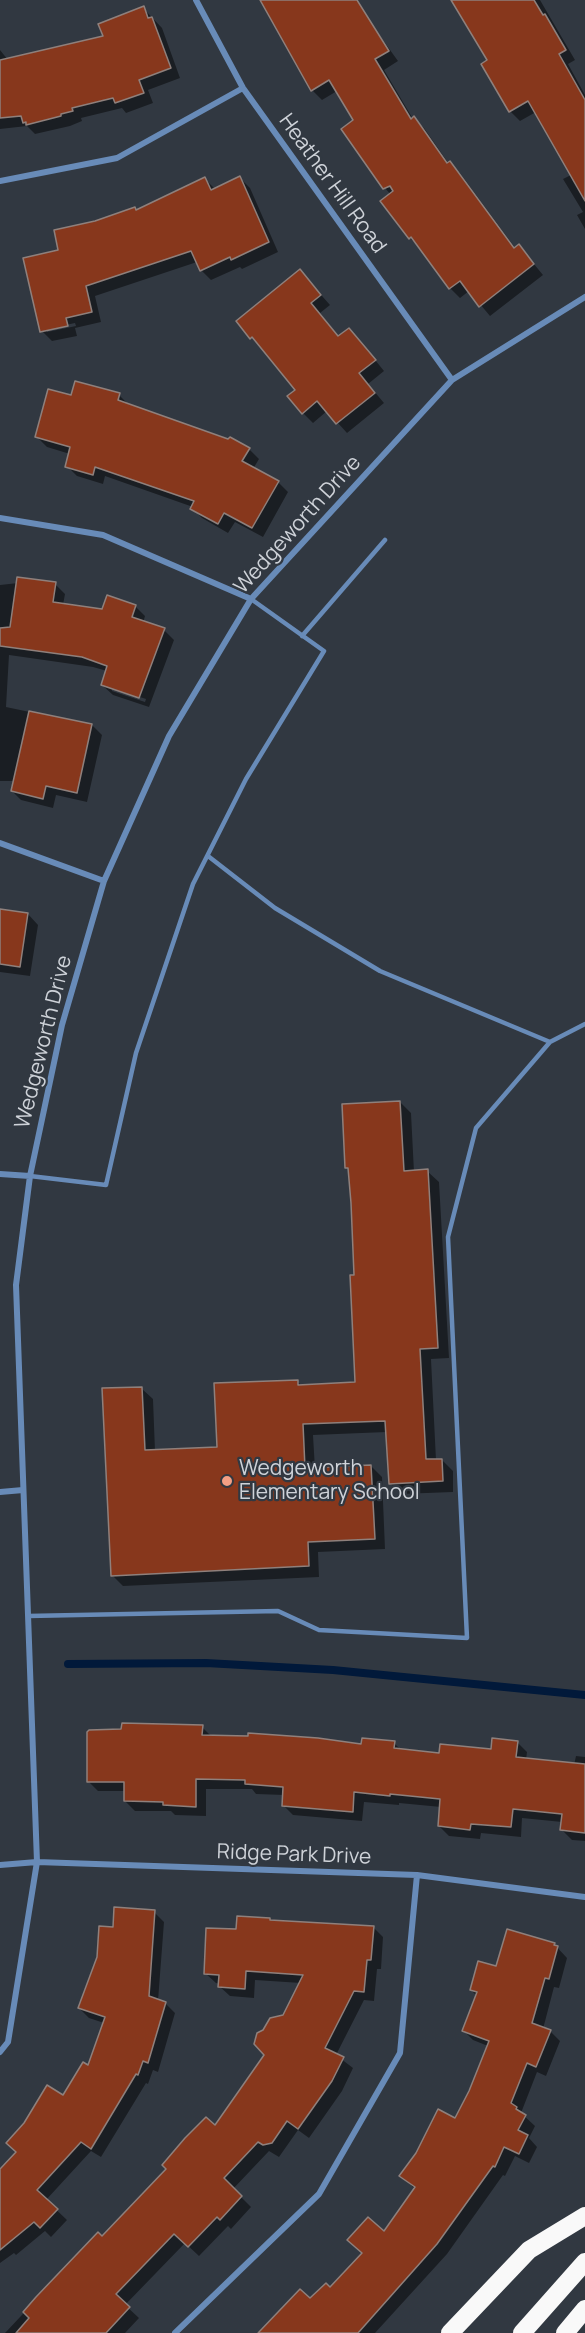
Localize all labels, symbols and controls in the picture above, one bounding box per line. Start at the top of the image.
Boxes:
street label: Heather Hill Road [273,109,391,259]
street label: Wedgeworth Drive [229,451,367,599]
street label: Wedgeworth Drive [10,953,78,1131]
place label: Wedgeworth Elementary School [239,1456,420,1506]
marker: Wedgeworth Elementary School [220,1474,234,1488]
street label: Ridge Park Drive [216,1840,372,1870]

